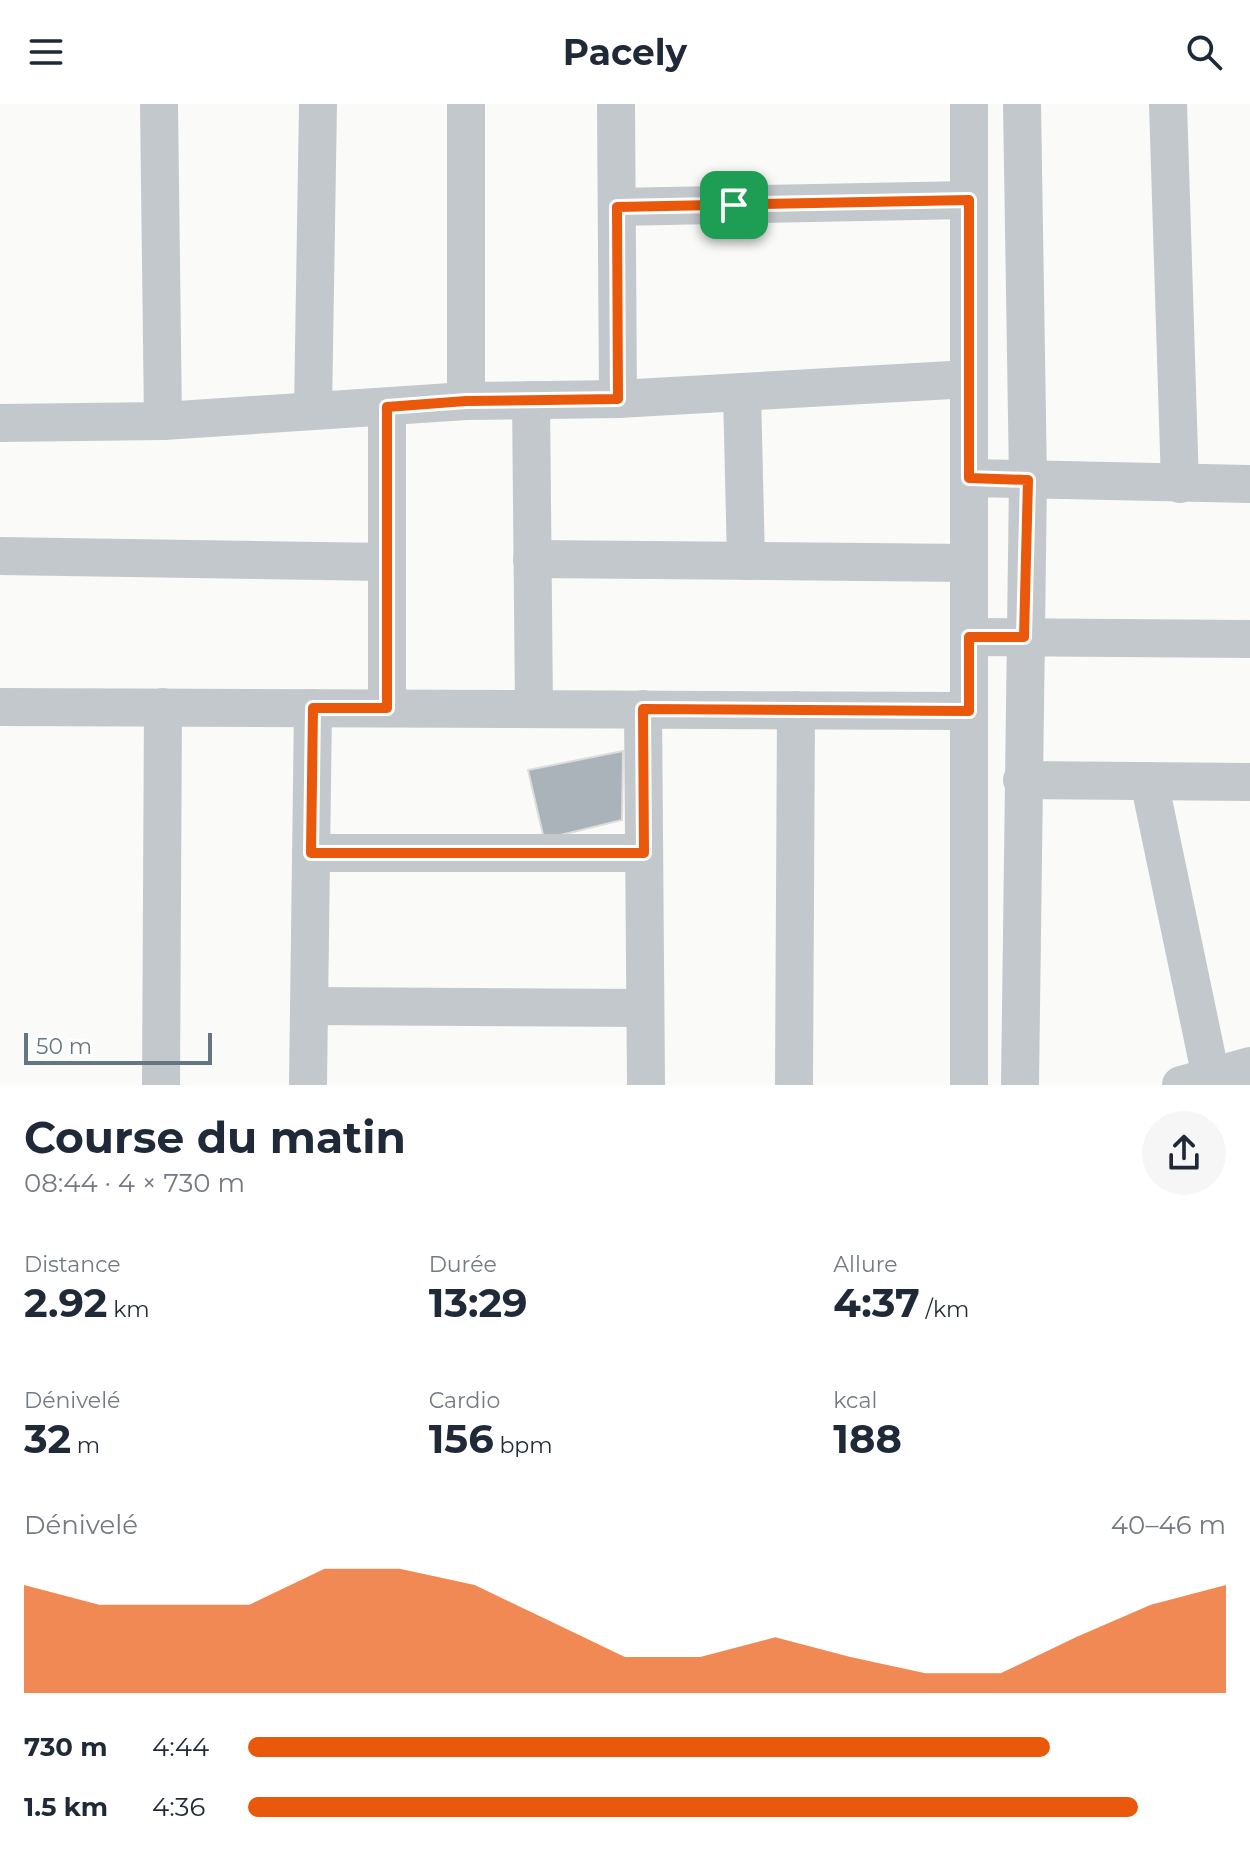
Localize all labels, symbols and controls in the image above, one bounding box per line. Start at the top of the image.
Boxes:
icon: menu [24,30,68,74]
text: Pacely [563,30,687,74]
icon: search [1182,30,1226,74]
pin [700,171,768,239]
icon: arrive [712,183,756,227]
scale bar [24,1029,212,1065]
text: 50 m [36,1033,92,1060]
text: Course du matin [24,1110,406,1164]
button: share [1142,1111,1226,1195]
text: 08:44 · 4 × 730 m [24,1167,245,1199]
text: Distance [24,1251,121,1278]
text: Durée [429,1251,497,1278]
text: Allure [833,1251,898,1278]
text: 2.92 [24,1278,107,1327]
text: 13:29 [429,1278,528,1327]
text: 4:37 [833,1278,920,1327]
text: km [107,1296,150,1323]
text: /km [920,1296,969,1323]
text: Dénivelé [24,1387,120,1414]
text: Cardio [429,1387,500,1414]
text: kcal [833,1387,877,1414]
text: 32 [24,1414,71,1463]
text: 156 [429,1414,494,1463]
text: 188 [833,1414,902,1463]
text: m [71,1432,100,1459]
text: bpm [494,1432,553,1459]
text: Dénivelé [24,1509,138,1541]
text: 40–46 m [1111,1509,1226,1541]
text: 730 m [24,1731,108,1763]
text: 4:44 [152,1731,209,1763]
text: 1.5 km [24,1791,108,1823]
text: 4:36 [152,1791,205,1823]

